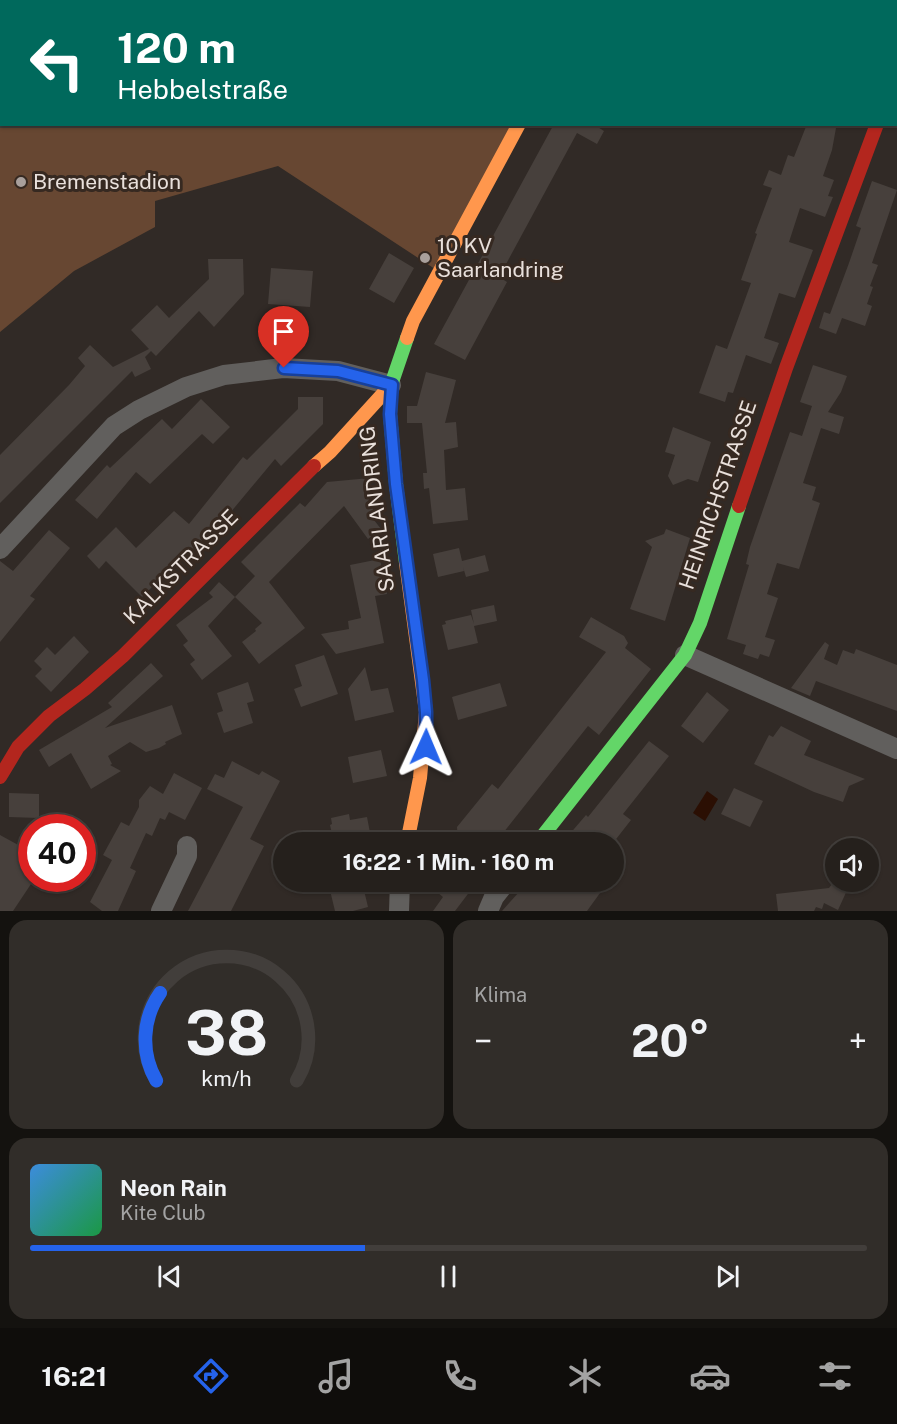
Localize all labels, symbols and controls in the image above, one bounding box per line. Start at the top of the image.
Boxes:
text: 120 m [117,23,236,72]
icon: left [18,24,96,102]
text: Hebbelstraße [117,73,288,105]
place label: Bremenstadion [33,169,181,194]
marker: Bremenstadion [14,175,28,189]
place label: 10 KV Saarlandring [437,233,564,282]
marker: 10 KV Saarlandring [418,251,432,265]
pin [258,306,309,368]
icon: arrive [267,315,300,348]
street label: HEINRICHSTRASSE [673,397,762,593]
street label: SAARLANDRING [354,425,399,593]
street label: KALKSTRASSE [118,504,243,629]
position arrow [394,715,458,779]
speed limit sign: 40 [18,814,96,892]
map controls [825,838,879,892]
button: sound [825,838,879,892]
text: 16:22 · 1 Min. · 160 m [343,849,554,875]
text: Klima [474,983,527,1007]
text: 38 [185,996,268,1069]
text: 20° [631,1014,710,1067]
text: − [474,1022,492,1060]
text: + [849,1022,867,1060]
text: km/h [201,1067,252,1092]
text: Neon Rain [120,1175,227,1201]
text: Kite Club [120,1201,205,1225]
icon: previous [153,1260,186,1293]
icon: pause [432,1260,465,1293]
icon: next [711,1260,744,1293]
icon: directions [190,1355,232,1397]
icon: music [315,1355,357,1397]
icon: phone [439,1355,481,1397]
icon: climate [564,1355,606,1397]
icon: car [689,1355,731,1397]
icon: filters [814,1355,856,1397]
text: 16:21 [41,1360,107,1392]

